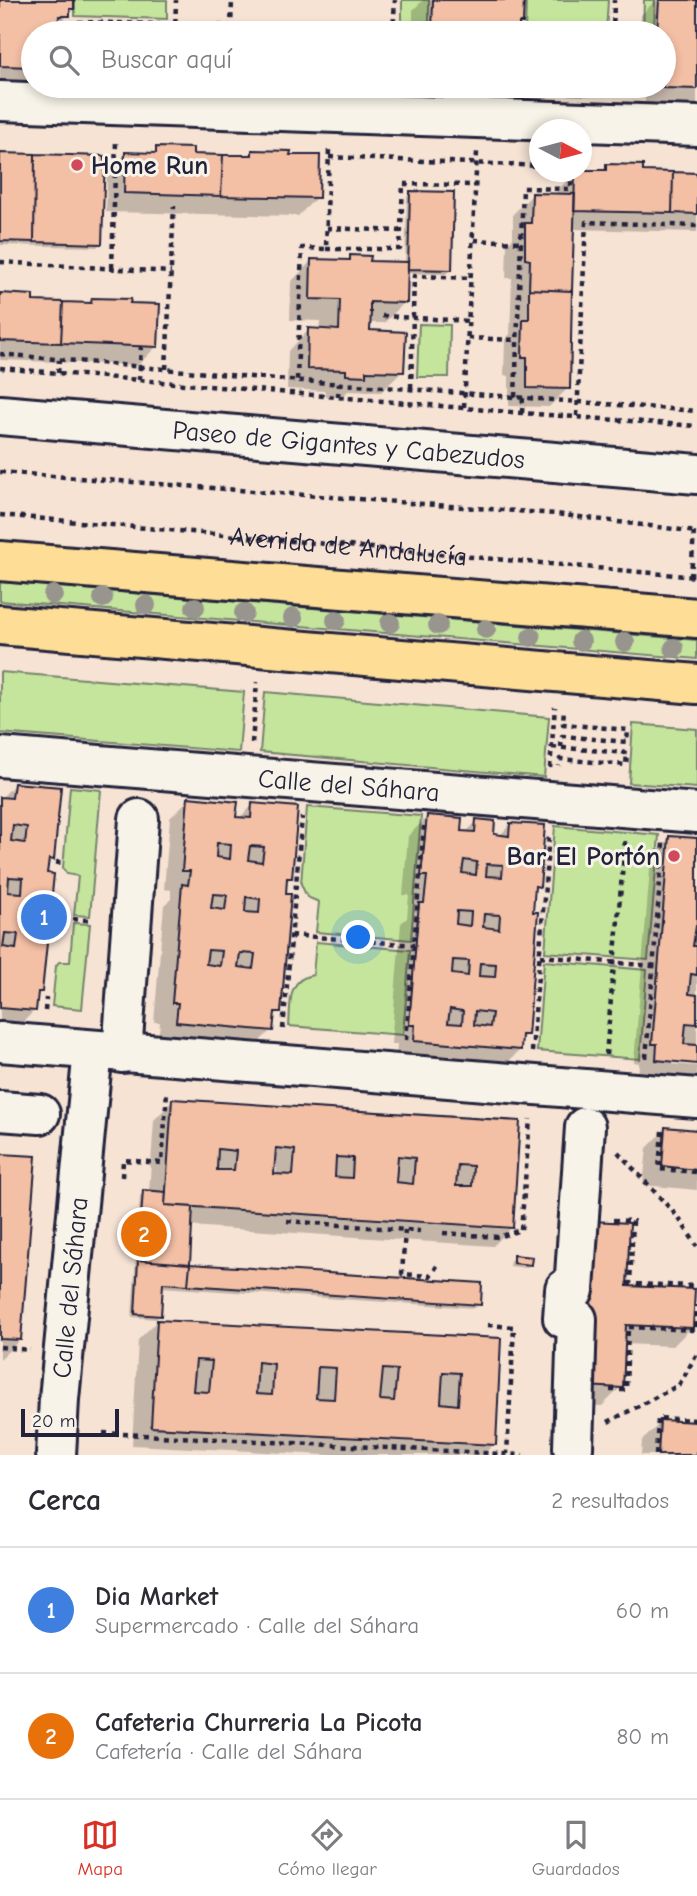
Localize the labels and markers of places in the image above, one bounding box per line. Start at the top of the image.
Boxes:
place label: Home Run [91,151,208,181]
marker: Home Run [69,157,85,173]
place label: Bar El Portón [507,842,660,872]
marker: Bar El Portón [666,848,682,864]
pin: 1 [21,891,67,943]
pin: 2 [121,1208,167,1260]

